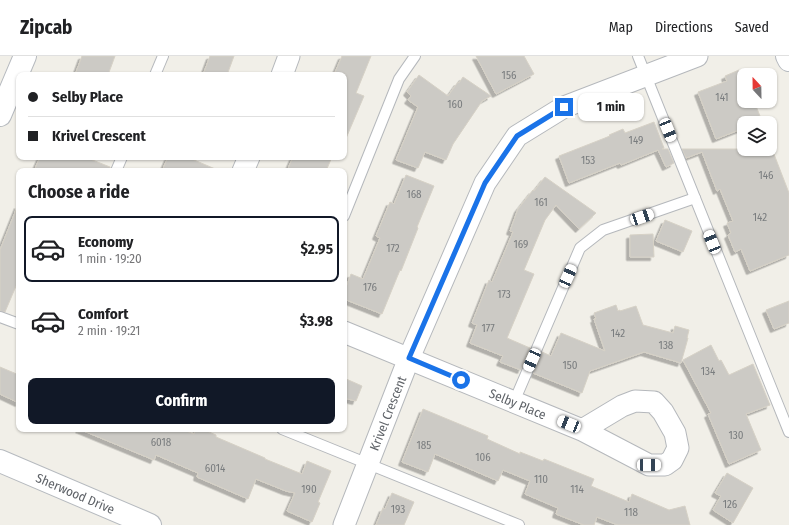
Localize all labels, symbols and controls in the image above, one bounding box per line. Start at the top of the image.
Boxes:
text: Zipcab [20,16,72,39]
text: Map [609,19,633,36]
text: Directions [655,19,713,36]
text: Saved [735,19,769,36]
north arrow [737,68,777,108]
map controls [737,68,777,156]
house number: 156 [502,69,517,82]
text: Selby Place [52,88,123,106]
house number: 141 [715,91,729,104]
callout: 1 min [578,93,644,121]
house number: 160 [447,98,463,111]
route end [555,98,573,116]
text: 1 min [597,99,625,114]
button: layers [737,116,777,156]
car [658,117,678,143]
text: Krivel Crescent [52,127,146,145]
house number: 149 [629,134,643,147]
house number: 153 [581,154,595,167]
house number: 146 [758,169,774,182]
text: Choose a ride [28,181,130,203]
house number: 168 [406,188,422,201]
house number: 161 [534,196,548,209]
car [629,207,655,227]
house number: 142 [753,211,767,224]
car [702,229,722,255]
icon: car [30,231,66,267]
text: Economy [78,233,133,251]
house number: 169 [514,238,528,251]
text: $2.95 [301,240,333,258]
house number: 172 [386,242,400,255]
text: 1 min · 19:20 [78,251,142,266]
car [558,263,578,289]
house number: 176 [363,281,378,294]
house number: 173 [497,288,511,301]
icon: car [30,303,66,339]
text: Comfort [78,305,129,323]
text: $3.98 [300,312,333,330]
house number: 177 [481,322,495,335]
text: 2 min · 19:21 [78,323,140,338]
house number: 142 [611,327,625,340]
house number: 138 [659,339,674,352]
car [522,347,542,373]
house number: 150 [562,359,578,372]
house number: 134 [701,365,716,378]
route start [452,371,470,389]
street label: Krivel Crescent [366,373,409,453]
button: Confirm [28,378,335,424]
street label: Selby Place [487,385,549,422]
car [556,414,582,434]
house number: 130 [729,429,744,442]
house number: 6018 [151,436,172,449]
house number: 185 [417,439,431,452]
house number: 106 [475,451,491,464]
car [637,459,661,471]
house number: 6014 [205,462,226,475]
street label: Sherwood Drive [34,470,117,517]
house number: 110 [534,473,548,486]
house number: 190 [301,483,317,496]
house number: 114 [570,483,585,496]
house number: 126 [723,498,738,511]
house number: 193 [391,503,405,516]
house number: 118 [624,506,638,519]

